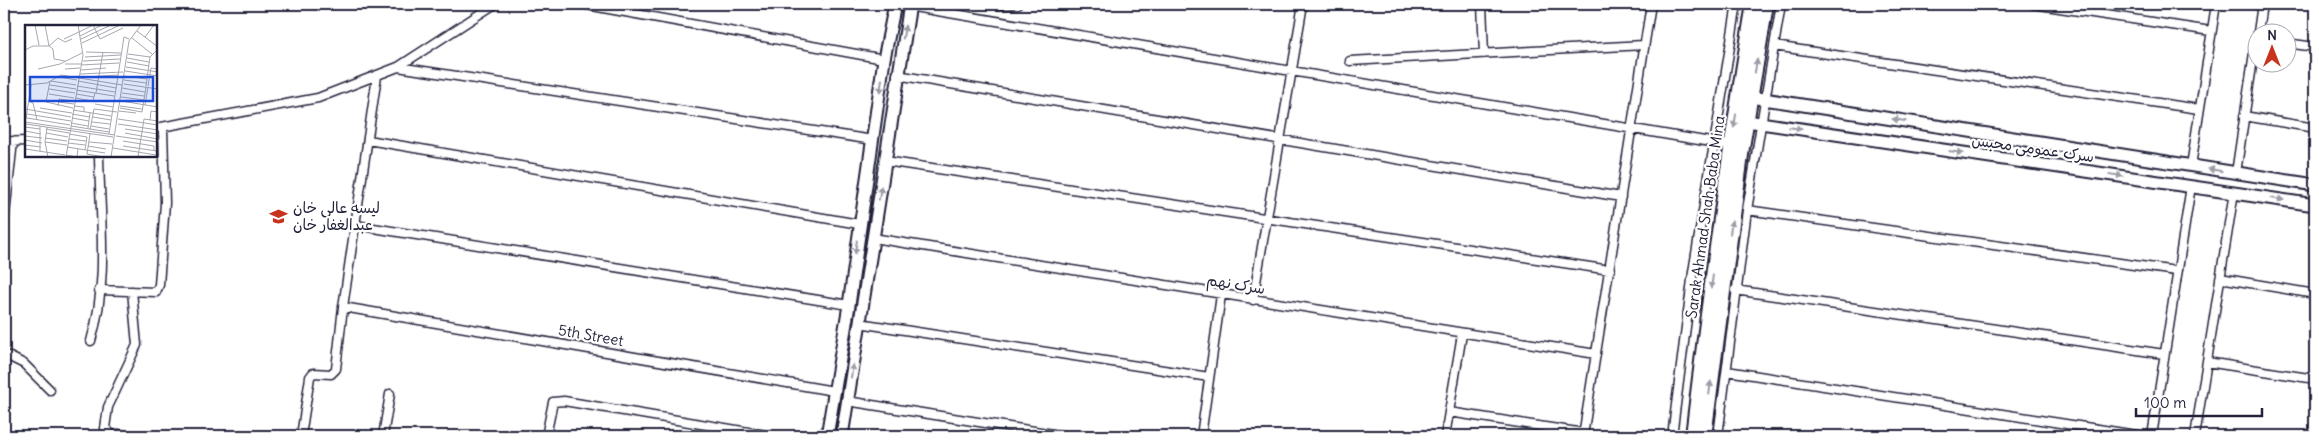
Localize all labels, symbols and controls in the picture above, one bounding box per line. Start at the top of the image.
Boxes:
north arrow [2246,22,2296,72]
one-way arrow [901,24,909,40]
inset map [25,25,158,158]
text: N [2267,26,2277,44]
one-way arrow [1752,58,1760,74]
one-way arrow [876,79,884,95]
one-way arrow [1730,113,1738,129]
street label: Sarak Ahmad Shah Baba Mina [1681,114,1729,319]
one-way arrow [1891,116,1907,124]
one-way arrow [1787,124,1803,132]
street label: سرک عمومی محبس [1971,130,2095,167]
one-way arrow [1948,148,1964,156]
one-way arrow [2207,165,2223,173]
one-way arrow [2109,171,2125,179]
one-way arrow [876,185,884,201]
one-way arrow [2269,195,2285,203]
place label: لیسه عالی خان عبدالغفار خان [293,198,380,234]
school or university icon: لیسه عالی خان عبدالغفار خان [269,206,289,226]
one-way arrow [1728,218,1736,234]
one-way arrow [852,239,860,255]
street label: سرک نهم [1205,270,1267,301]
one-way arrow [1708,274,1716,290]
street label: 5th Street [557,320,625,350]
one-way arrow [848,362,856,378]
one-way arrow [1706,380,1714,396]
scale bar [2136,385,2263,417]
text: 100 m [2144,393,2186,412]

